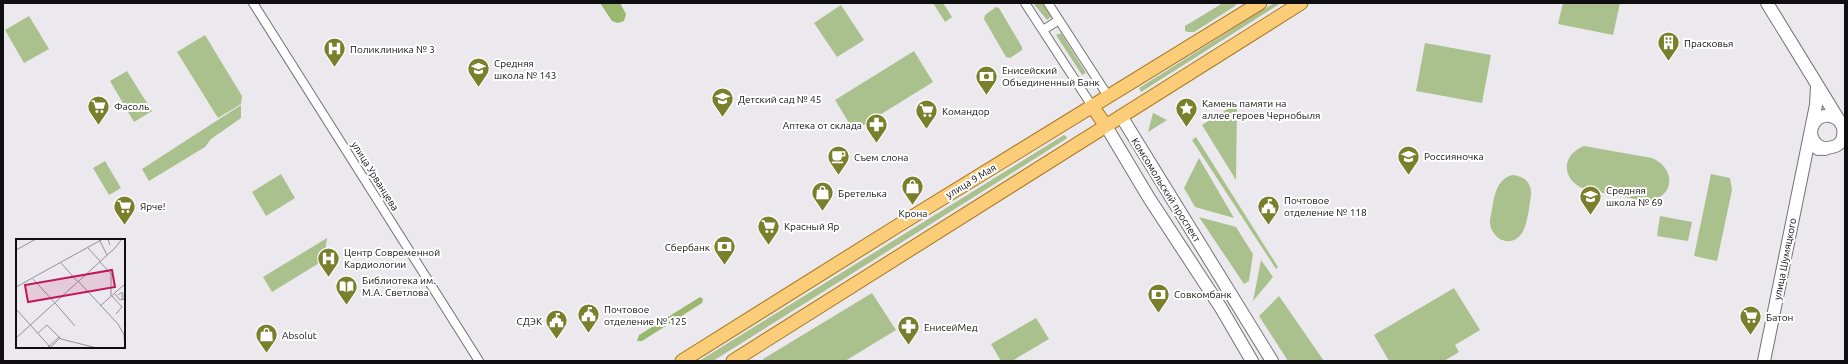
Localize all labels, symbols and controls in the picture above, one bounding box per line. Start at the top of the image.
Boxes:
building icon: Прасковья [1655,30,1681,63]
hospital icon: Поликлиника № 3 [322,36,348,69]
place label: Прасковья [1684,38,1733,49]
place label: Поликлиника № 3 [350,44,435,55]
school or university icon: Средняя школа № 143 [465,56,491,89]
place label: Средняя школа № 143 [494,58,556,81]
bank icon: Енисейский Объединенный Банк [974,63,1000,96]
place label: Енисейский Объединенный Банк [1002,65,1100,88]
school or university icon: Детский сад № 45 [709,86,735,119]
supermarket icon: Фасоль [86,93,112,126]
place label: Детский сад № 45 [738,94,821,105]
place icon: Камень памяти на аллее героев Чернобыля [1174,96,1200,129]
supermarket icon: Командор [914,98,940,131]
place label: Камень памяти на аллее героев Чернобыля [1202,98,1321,121]
place label: Фасоль [114,101,149,112]
place label: Командор [942,106,990,117]
pharmacy icon: Аптека от склада [864,112,890,145]
place label: Аптека от склада [783,120,862,131]
street label: Комсомольский проспект [1129,136,1203,245]
street label: улица Урванцева [349,139,401,213]
school or university icon: Россияночка [1396,143,1422,176]
cafe icon: Съем слона [825,144,851,177]
place label: Россияночка [1424,151,1484,162]
place label: Съем слона [854,152,908,163]
street label: улица 9 Мая [944,162,998,200]
shop icon: Крона [900,174,926,207]
shop icon: Бретелька [809,180,835,213]
school or university icon: Средняя школа № 69 [1578,183,1604,216]
place label: Средняя школа № 69 [1606,185,1663,208]
place label: Бретелька [838,188,887,199]
supermarket icon: Ярче! [112,193,138,226]
public building icon: Почтовое отделение № 118 [1256,193,1282,226]
place label: Почтовое отделение № 118 [1284,195,1367,218]
place label: Ярче! [140,201,166,212]
place label: Крона [899,208,927,219]
supermarket icon: Красный Яр [756,213,782,246]
street label: улица Шумяцкого [1772,217,1798,301]
place label: Красный Яр [784,221,839,232]
bank icon: Сбербанк [712,234,738,267]
inset map [16,239,125,348]
place label: Сбербанк [665,242,710,253]
hospital icon: Центр Современной Кардиологии [315,245,341,278]
place label: Центр Современной Кардиологии [344,247,440,270]
library icon: Библиотека им. М.А. Светлова [333,273,359,306]
place label: Библиотека им. М.А. Светлова [362,275,436,298]
bank icon: Совкомбанк [1146,281,1172,314]
place label: Совкомбанк [1174,289,1232,300]
public building icon: Почтовое отделение № 125 [576,302,602,335]
place label: Почтовое отделение № 125 [604,304,687,327]
supermarket icon: Батон [1737,304,1763,337]
public building icon: СДЭК [544,308,570,341]
place label: Батон [1766,312,1793,323]
pharmacy icon: ЕнисейМед [896,314,922,347]
place label: СДЭК [516,316,542,327]
shop icon: Absolut [254,322,280,355]
place label: ЕнисейМед [924,322,978,333]
place label: Absolut [282,330,317,341]

